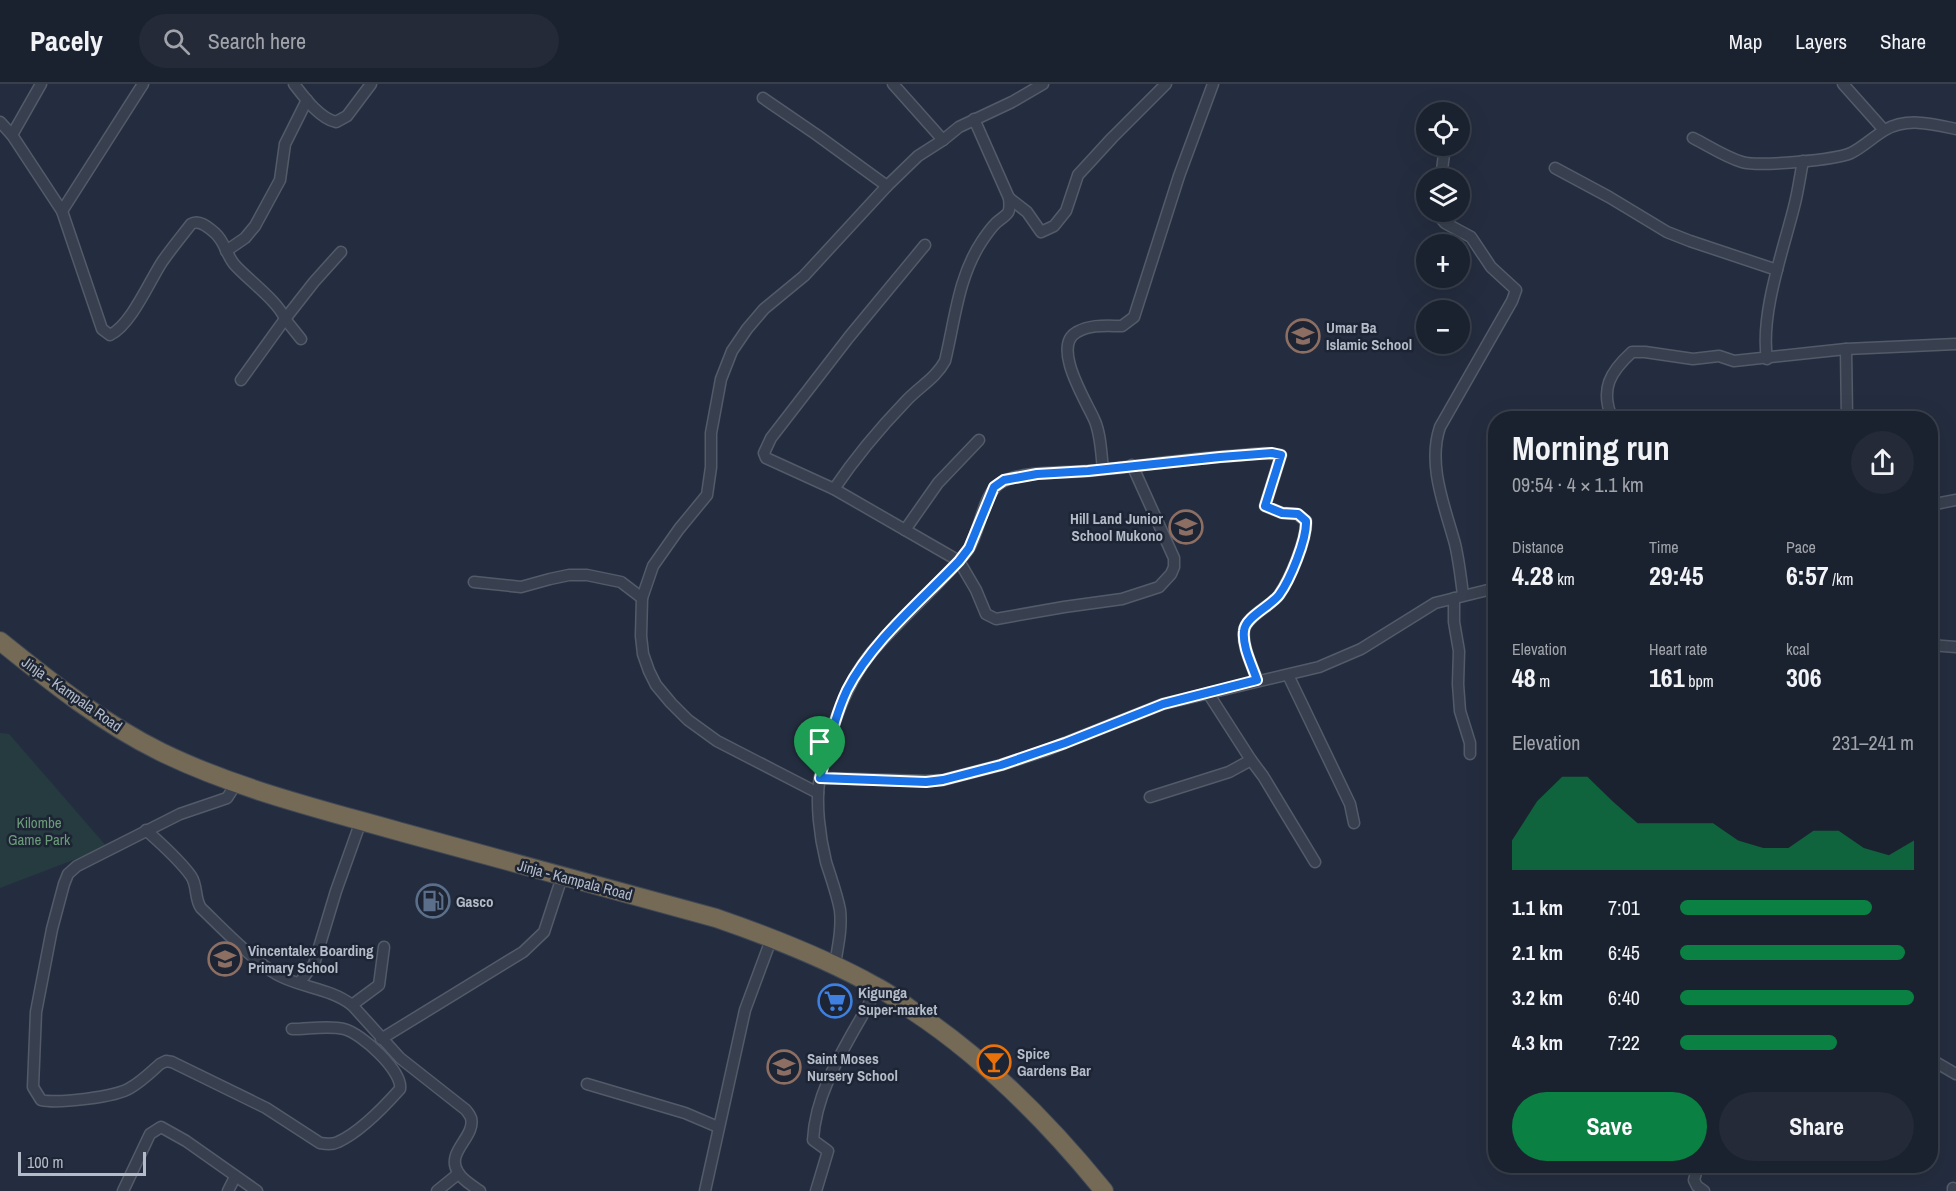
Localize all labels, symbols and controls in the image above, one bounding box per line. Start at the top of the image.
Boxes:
search box [139,14,559,68]
text: Pacely [30,22,103,60]
icon: search [160,25,193,58]
text: Search here [208,26,306,56]
text: Map [1729,27,1762,56]
text: Layers [1795,27,1847,56]
text: Share [1880,27,1926,56]
map controls [1416,102,1470,354]
button: locate [1416,102,1470,156]
button: layers [1416,168,1470,222]
button: + [1416,234,1470,288]
button: − [1416,300,1470,354]
place label: Umar Ba Islamic School [1326,317,1412,355]
school or university icon: Umar Ba Islamic School [1285,318,1321,354]
text: Morning run [1512,426,1670,470]
button: share [1851,431,1914,494]
text: 09:54 · 4 × 1.1 km [1512,471,1644,498]
place label: Hill Land Junior School Mukono [1070,508,1163,546]
school or university icon: Hill Land Junior School Mukono [1168,509,1204,545]
text: Distance [1512,536,1564,558]
text: Time [1649,536,1679,558]
text: Pace [1786,536,1816,558]
text: 4.28 [1512,558,1554,593]
text: 29:45 [1649,558,1704,593]
text: 6:57 [1786,558,1829,593]
text: km [1554,568,1575,590]
text: /km [1829,568,1853,590]
text: Elevation [1512,638,1567,660]
text: Heart rate [1649,638,1707,660]
text: kcal [1786,638,1809,660]
street label: Jinja - Kampala Road [18,651,126,737]
text: 48 [1512,660,1536,695]
text: 161 [1649,660,1685,695]
text: 306 [1786,660,1822,695]
text: m [1536,670,1550,692]
text: bpm [1685,670,1714,692]
pin [794,716,845,778]
icon: arrive [803,725,836,758]
text: Elevation [1512,729,1580,756]
text: 231–241 m [1832,729,1914,756]
park label: Kilombe Game Park [8,812,71,850]
street label: Jinja - Kampala Road [515,855,635,905]
fuel station icon: Gasco [415,883,451,919]
place label: Gasco [456,891,494,912]
text: 1.1 km [1512,894,1563,921]
text: 7:01 [1608,894,1640,921]
text: 2.1 km [1512,939,1563,966]
text: 6:45 [1608,939,1640,966]
place label: Vincentalex Boarding Primary School [248,940,374,978]
school or university icon: Vincentalex Boarding Primary School [207,941,243,977]
place label: Kigunga Super-market [858,982,937,1020]
supermarket icon: Kigunga Super-market [817,983,853,1019]
text: 3.2 km [1512,984,1563,1011]
text: 6:40 [1608,984,1640,1011]
text: 4.3 km [1512,1029,1563,1056]
text: 7:22 [1608,1029,1640,1056]
place label: Spice Gardens Bar [1017,1043,1091,1081]
bar icon: Spice Gardens Bar [976,1044,1012,1080]
place label: Saint Moses Nursery School [807,1048,898,1086]
school or university icon: Saint Moses Nursery School [766,1049,802,1085]
button: Save [1512,1092,1707,1161]
button: Share [1719,1092,1914,1161]
scale bar [18,1149,146,1176]
text: 100 m [27,1151,63,1173]

